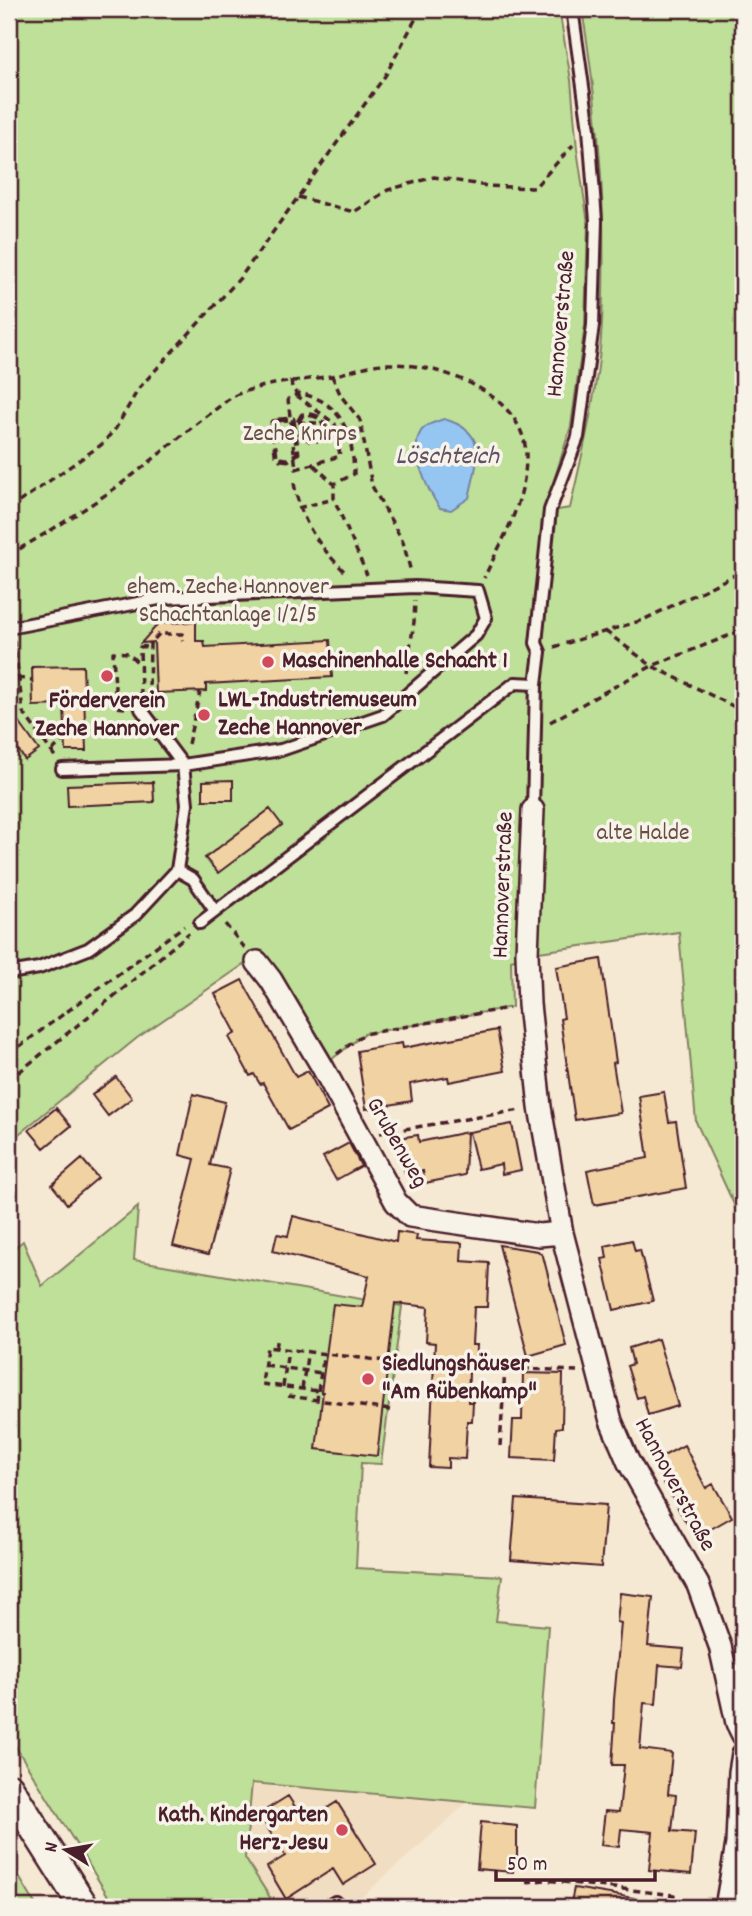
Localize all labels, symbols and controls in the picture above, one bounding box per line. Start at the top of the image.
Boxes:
street label: Hannoverstraße [539,249,585,399]
park label: Zeche Knirps [243,418,357,452]
water label: Löschteich [395,439,500,476]
park label: ehem. Zeche Hannover Schachtanlage 1/2/5 [127,571,329,633]
place label: Maschinenhalle Schacht 1 [282,645,508,679]
marker: Maschinenhalle Schacht 1 [260,654,276,670]
marker: Förderverein Zeche Hannover [99,668,115,684]
place label: LWL-Industriemuseum Zeche Hannover [218,684,417,746]
place label: Förderverein Zeche Hannover [35,685,180,747]
marker: LWL-Industriemuseum Zeche Hannover [196,707,212,723]
street label: Hannoverstraße [484,811,524,959]
park label: alte Halde [597,817,689,851]
street label: Grubenweg [356,1091,436,1195]
place label: Siedlungshäuser "Am Rübenkamp" [382,1348,537,1410]
marker: Siedlungshäuser "Am Rübenkamp" [360,1371,376,1387]
street label: Hannoverstraße [624,1412,724,1558]
place label: Kath. Kindergarten Herz-Jesu [158,1799,328,1861]
north arrow [32,1814,102,1884]
marker: Kath. Kindergarten Herz-Jesu [334,1822,350,1838]
scale bar [496,1839,656,1883]
text: N [39,1840,67,1855]
text: 50 m [507,1851,547,1881]

